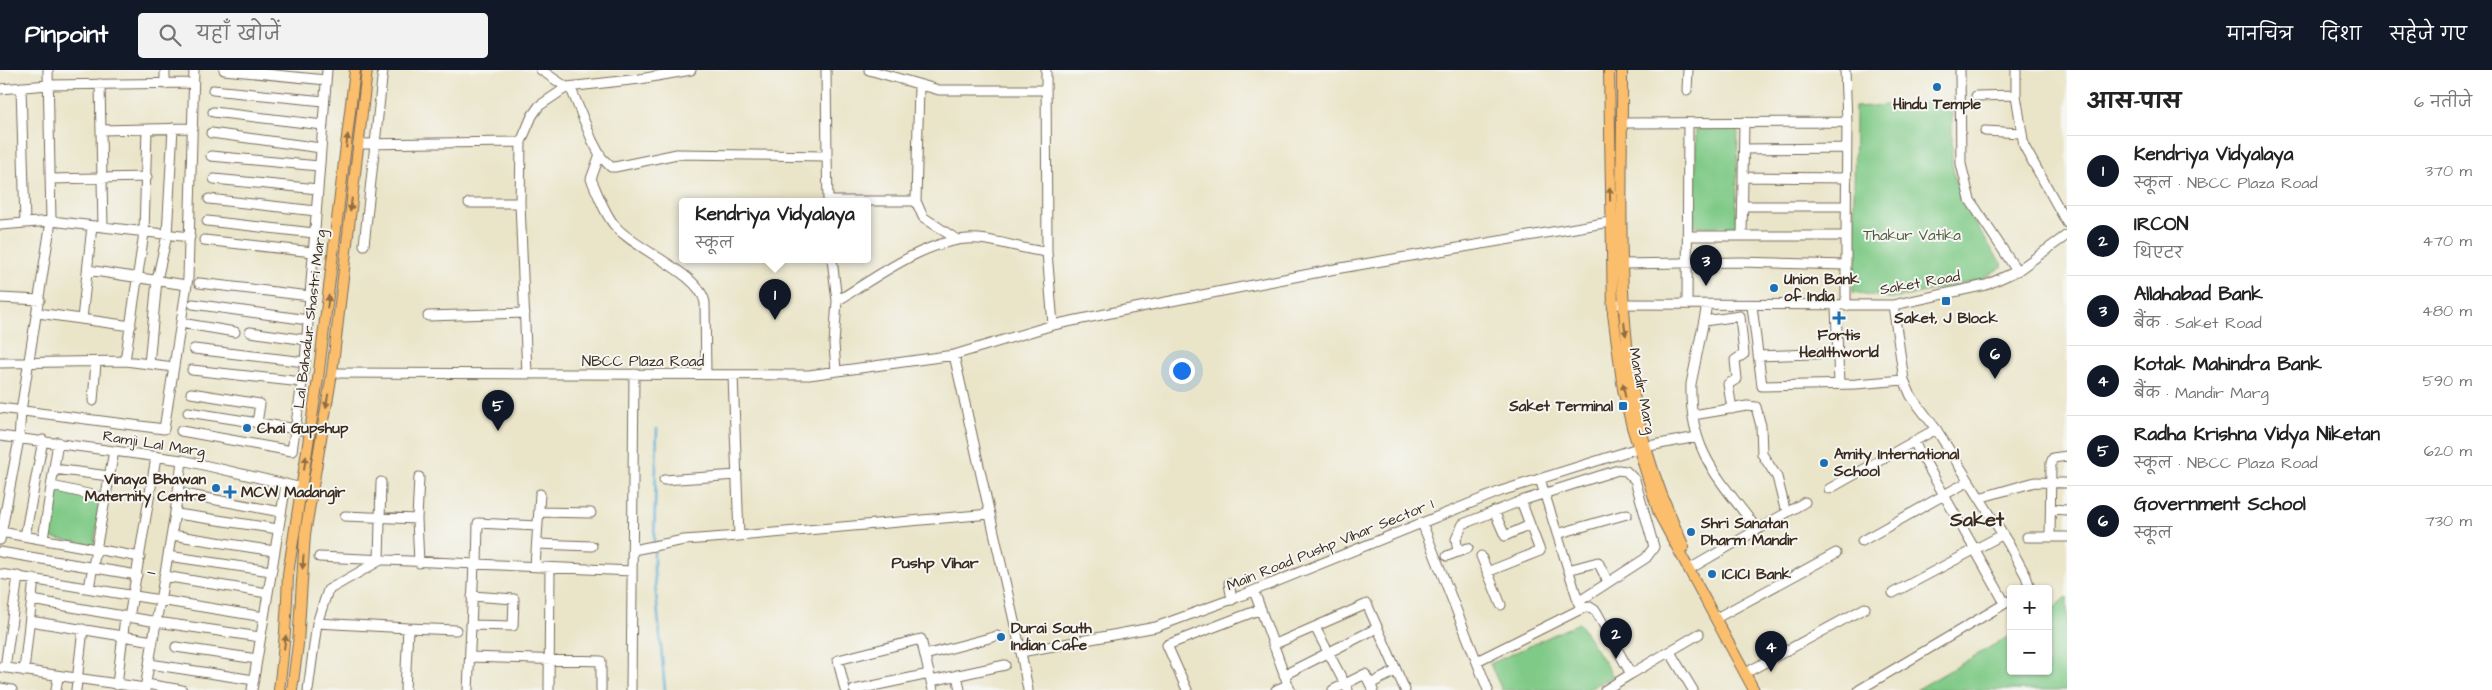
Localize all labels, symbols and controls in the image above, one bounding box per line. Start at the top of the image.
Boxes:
search box [138,13,488,58]
text: Pinpoint [25,18,108,52]
icon: search [156,21,184,49]
text: यहाँ खोजें [196,21,281,48]
text: मानचित्र [2227,22,2293,47]
text: दिशा [2321,22,2362,47]
text: सहेजे गए [2390,22,2467,47]
marker: Hindu Temple [1931,81,1943,93]
text: आस-पास [2087,87,2181,116]
text: 6 नतीजे [2414,91,2472,113]
place label: Hindu Temple [1893,94,1981,115]
one-way arrow [343,133,351,149]
text: Kendriya Vidyalaya [2134,141,2293,168]
text: 1 [2102,160,2104,182]
text: 370 m [2425,160,2472,182]
text: स्कूल · NBCC Plaza Road [2134,172,2318,194]
one-way arrow [1606,185,1614,201]
one-way arrow [347,198,355,214]
popup [679,198,871,263]
text: Kendriya Vidyalaya [695,201,855,228]
text: IRCON [2134,211,2189,238]
park label: Thakur Vatika [1863,225,1961,246]
street label: Lal Bahadur Shastri Marg [289,228,332,410]
text: 2 [2098,230,2108,252]
text: 470 m [2422,230,2472,252]
text: स्कूल [695,232,733,254]
text: थिएटर [2134,242,2183,264]
pin: 3 [1690,245,1722,286]
street label: Saket Road [1878,266,1962,300]
place label: Union Bank of India [1784,269,1860,307]
pin: 1 [759,279,791,320]
text: Allahabad Bank [2134,281,2263,308]
marker: Union Bank of India [1768,282,1780,294]
one-way arrow [324,294,332,310]
marker: Saket, J Block [1940,295,1952,307]
text: 3 [2099,300,2107,322]
text: 480 m [2422,300,2472,322]
place label: Saket, J Block [1893,308,1999,329]
marker: Fortis Healthworld [1833,312,1845,324]
text: बैंक · Saket Road [2134,312,2262,334]
one-way arrow [1621,321,1629,337]
place label: Fortis Healthworld [1799,325,1879,363]
pin: 6 [1979,338,2011,379]
street label: Mandir Marg [1622,346,1661,437]
street label: NBCC Plaza Road [582,351,705,372]
text: Kotak Mahindra Bank [2134,351,2322,378]
your location [1169,358,1195,384]
text: 4 [2098,370,2108,392]
text: 590 m [2423,370,2472,392]
one-way arrow [1619,382,1627,398]
text: बैंक · Mandir Marg [2134,382,2269,404]
pin: 5 [482,390,514,431]
one-way arrow [323,394,331,410]
place label: Saket Terminal [1508,396,1614,417]
marker: Saket Terminal [1617,400,1629,412]
place label: Chai Gupshup [257,418,349,439]
text: Radha Krishna Vidya Niketan [2134,421,2380,448]
marker: Chai Gupshup [241,422,253,434]
street label: Ramji Lal Marg [101,426,207,463]
text: 5 [2097,440,2109,462]
text: 620 m [2424,440,2472,462]
place label: Amity International School [1833,444,1960,482]
text: स्कूल · NBCC Plaza Road [2134,452,2318,474]
one-way arrow [302,455,310,471]
marker: Amity International School [1818,457,1830,469]
place label: Vinaya Bhawan Maternity Centre [85,469,206,508]
marker: Vinaya Bhawan Maternity Centre [210,482,222,494]
place label: MCW Madangir [241,482,346,505]
marker: MCW Madangir [223,485,237,499]
text: Government School [2134,491,2306,518]
street label: Main Road Pushp Vihar Sector 1 [1223,494,1437,596]
district label: Saket [1949,506,2005,534]
text: 6 [2098,510,2108,532]
text: 730 m [2425,510,2472,532]
place label: Shri Sanatan Dharm Mandir [1700,513,1798,551]
text: स्कूल [2134,522,2172,544]
marker: Shri Sanatan Dharm Mandir [1685,526,1697,538]
district label: Pushp Vihar [892,552,979,574]
one-way arrow [299,554,307,570]
place label: ICICI Bank [1722,564,1792,585]
marker: ICICI Bank [1706,568,1718,580]
street label: 1 [140,570,162,576]
map controls [2007,585,2052,675]
button: + [2007,585,2052,630]
place label: Durai South Indian Cafe [1011,618,1092,656]
pin: 2 [1600,618,1632,659]
button: − [2007,630,2052,675]
marker: Durai South Indian Cafe [995,631,1007,643]
pin: 4 [1755,631,1787,672]
one-way arrow [281,633,289,649]

